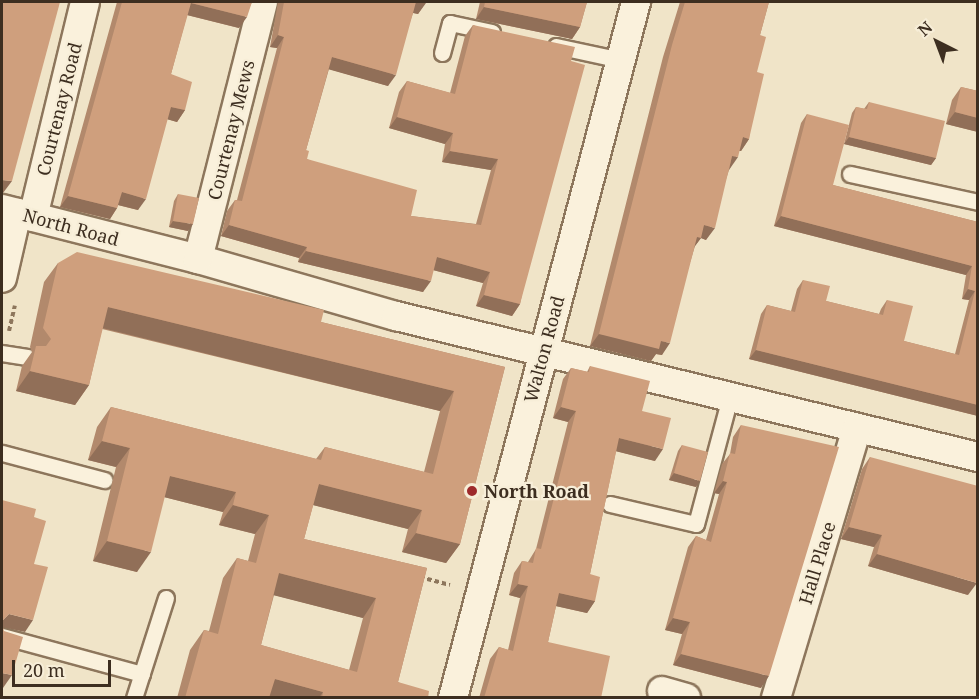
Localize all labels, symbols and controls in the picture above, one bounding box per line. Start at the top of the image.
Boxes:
north arrow [907,12,967,72]
text: N [913,16,937,41]
street label: Courtenay Road [32,40,86,178]
street label: Courtenay Mews [203,58,259,202]
street label: North Road [21,204,121,250]
street label: Walton Road [519,293,569,405]
place label: North Road [484,480,589,502]
marker: North Road [465,484,479,498]
street label: Hall Place [794,519,840,607]
scale bar [15,648,114,686]
text: 20 m [23,658,65,682]

